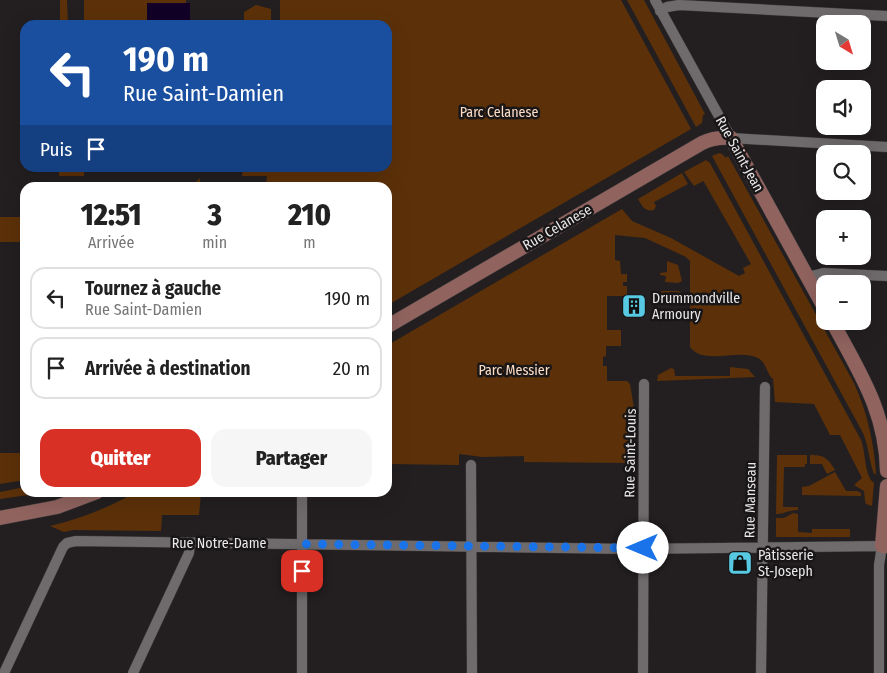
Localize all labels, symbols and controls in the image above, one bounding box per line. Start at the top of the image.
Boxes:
north arrow [816,15,871,70]
map controls [816,15,871,330]
text: 190 m [123,38,209,80]
icon: left [40,40,105,105]
text: Rue Saint-Damien [123,80,284,107]
button: sound [816,80,871,135]
park label: Parc Celanese [460,104,538,121]
street label: Rue Saint-Jean [712,113,767,195]
icon: arrive [82,135,110,163]
text: Puis [40,138,72,161]
button: search [816,145,871,200]
text: 12:51 [81,197,141,233]
text: 3 [207,197,222,233]
text: 210 [288,197,331,233]
street label: Rue Celanese [520,201,595,254]
button: + [816,210,871,265]
text: Arrivée [88,233,134,252]
text: min [202,233,227,252]
text: m [303,233,316,252]
button: − [816,275,871,330]
text: Tournez à gauche [85,277,221,300]
icon: left [42,284,70,312]
text: 190 m [324,287,370,310]
place label: Drummondville Armoury [652,290,740,323]
building icon: Drummondville Armoury [621,293,647,319]
text: Rue Saint-Damien [85,300,202,319]
icon: arrive [42,354,70,382]
text: Arrivée à destination [85,357,251,380]
text: 20 m [333,357,370,380]
park label: Parc Messier [478,362,550,379]
street label: Rue Saint-Louis [621,408,640,498]
button: Quitter [40,429,201,487]
button: Partager [211,429,372,487]
street label: Rue Manseau [741,462,760,538]
position arrow [616,521,668,573]
street label: Rue Notre-Dame [172,535,266,552]
place label: Pâtisserie St-Joseph [758,547,814,580]
pin [281,550,323,592]
shop icon: Pâtisserie St-Joseph [727,550,753,576]
icon: arrive [288,557,316,585]

